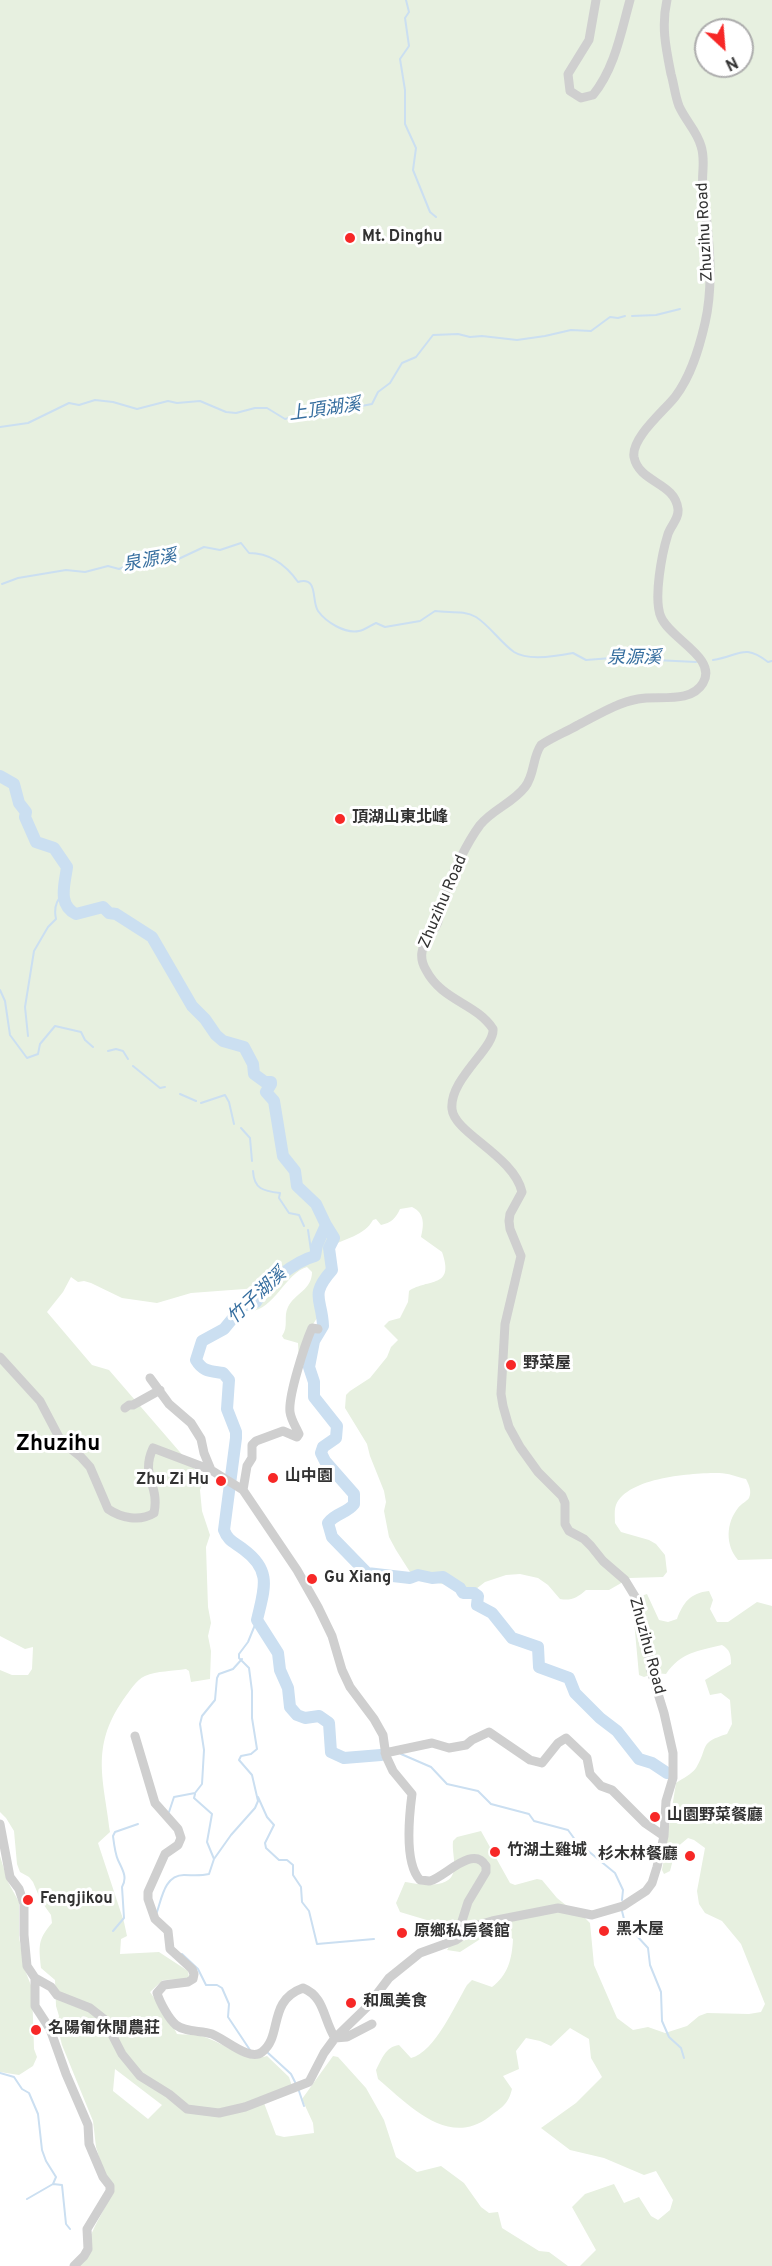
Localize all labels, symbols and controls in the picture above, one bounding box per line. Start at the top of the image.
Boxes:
north arrow [694,18,754,78]
text: N [721,51,741,74]
street label: Zhuzihu Road [694,182,718,282]
place label: Mt. Dinghu [362,228,442,248]
marker: Mt. Dinghu [343,231,357,245]
water label: 上頂湖溪 [288,395,362,427]
water label: 泉源溪 [122,547,178,577]
water label: 泉源溪 [607,648,661,670]
place label: 頂湖山東北峰 [352,809,448,829]
marker: 頂湖山東北峰 [333,812,347,826]
street label: Zhuzihu Road [416,853,472,951]
water label: 竹子湖溪 [224,1265,292,1329]
place label: 野菜屋 [523,1355,571,1375]
marker: 野菜屋 [504,1358,518,1372]
district label: Zhuzihu [16,1433,100,1459]
place label: 山中園 [285,1468,333,1488]
place label: Zhu Zi Hu [136,1471,209,1491]
marker: 山中園 [266,1471,280,1485]
marker: Zhu Zi Hu [214,1474,228,1488]
place label: Gu Xiang [324,1569,391,1589]
marker: Gu Xiang [305,1572,319,1586]
street label: Zhuzihu Road [624,1596,668,1696]
place label: 山園野菜餐廳 [667,1807,763,1827]
marker: 山園野菜餐廳 [648,1810,662,1824]
place label: 竹湖土雞城 [507,1842,587,1862]
marker: 竹湖土雞城 [488,1845,502,1859]
place label: 杉木林餐廳 [598,1846,678,1866]
marker: 杉木林餐廳 [683,1849,697,1863]
place label: Fengjikou [40,1890,113,1910]
marker: Fengjikou [21,1893,35,1907]
place label: 黑木屋 [616,1921,664,1941]
place label: 原鄉私房餐館 [414,1923,510,1943]
marker: 黑木屋 [597,1924,611,1938]
marker: 原鄉私房餐館 [395,1926,409,1940]
place label: 和風美食 [363,1993,427,2013]
marker: 和風美食 [344,1996,358,2010]
place label: 名陽匍休閒農莊 [48,2020,160,2040]
marker: 名陽匍休閒農莊 [29,2023,43,2037]

